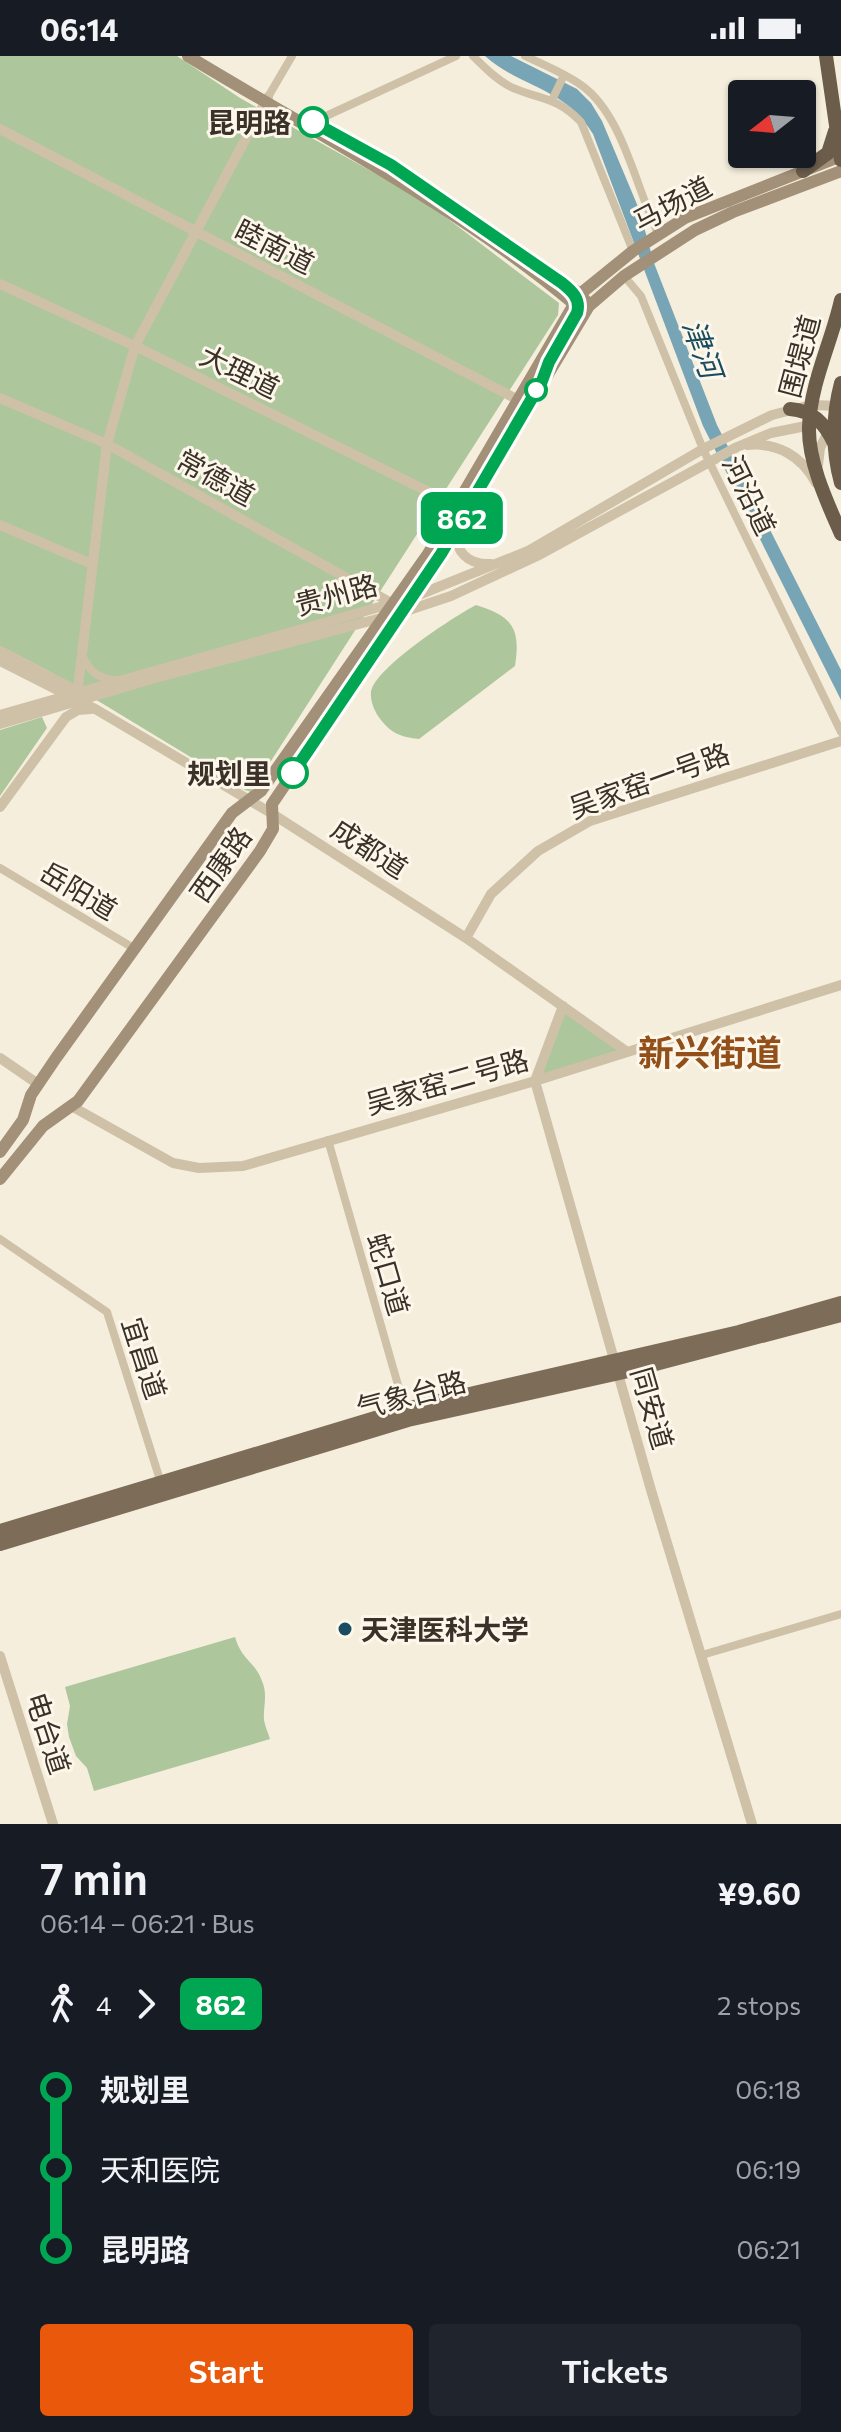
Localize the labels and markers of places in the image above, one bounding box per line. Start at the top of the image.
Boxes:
place label: 昆明路 [207,105,291,139]
marker: 昆明路 [298,107,328,137]
unlabelled marker [525,379,547,401]
place label: 规划里 [187,756,271,790]
marker: 规划里 [278,758,308,788]
place label: 天津医科大学 [361,1612,529,1646]
marker: 天津医科大学 [336,1620,354,1638]

